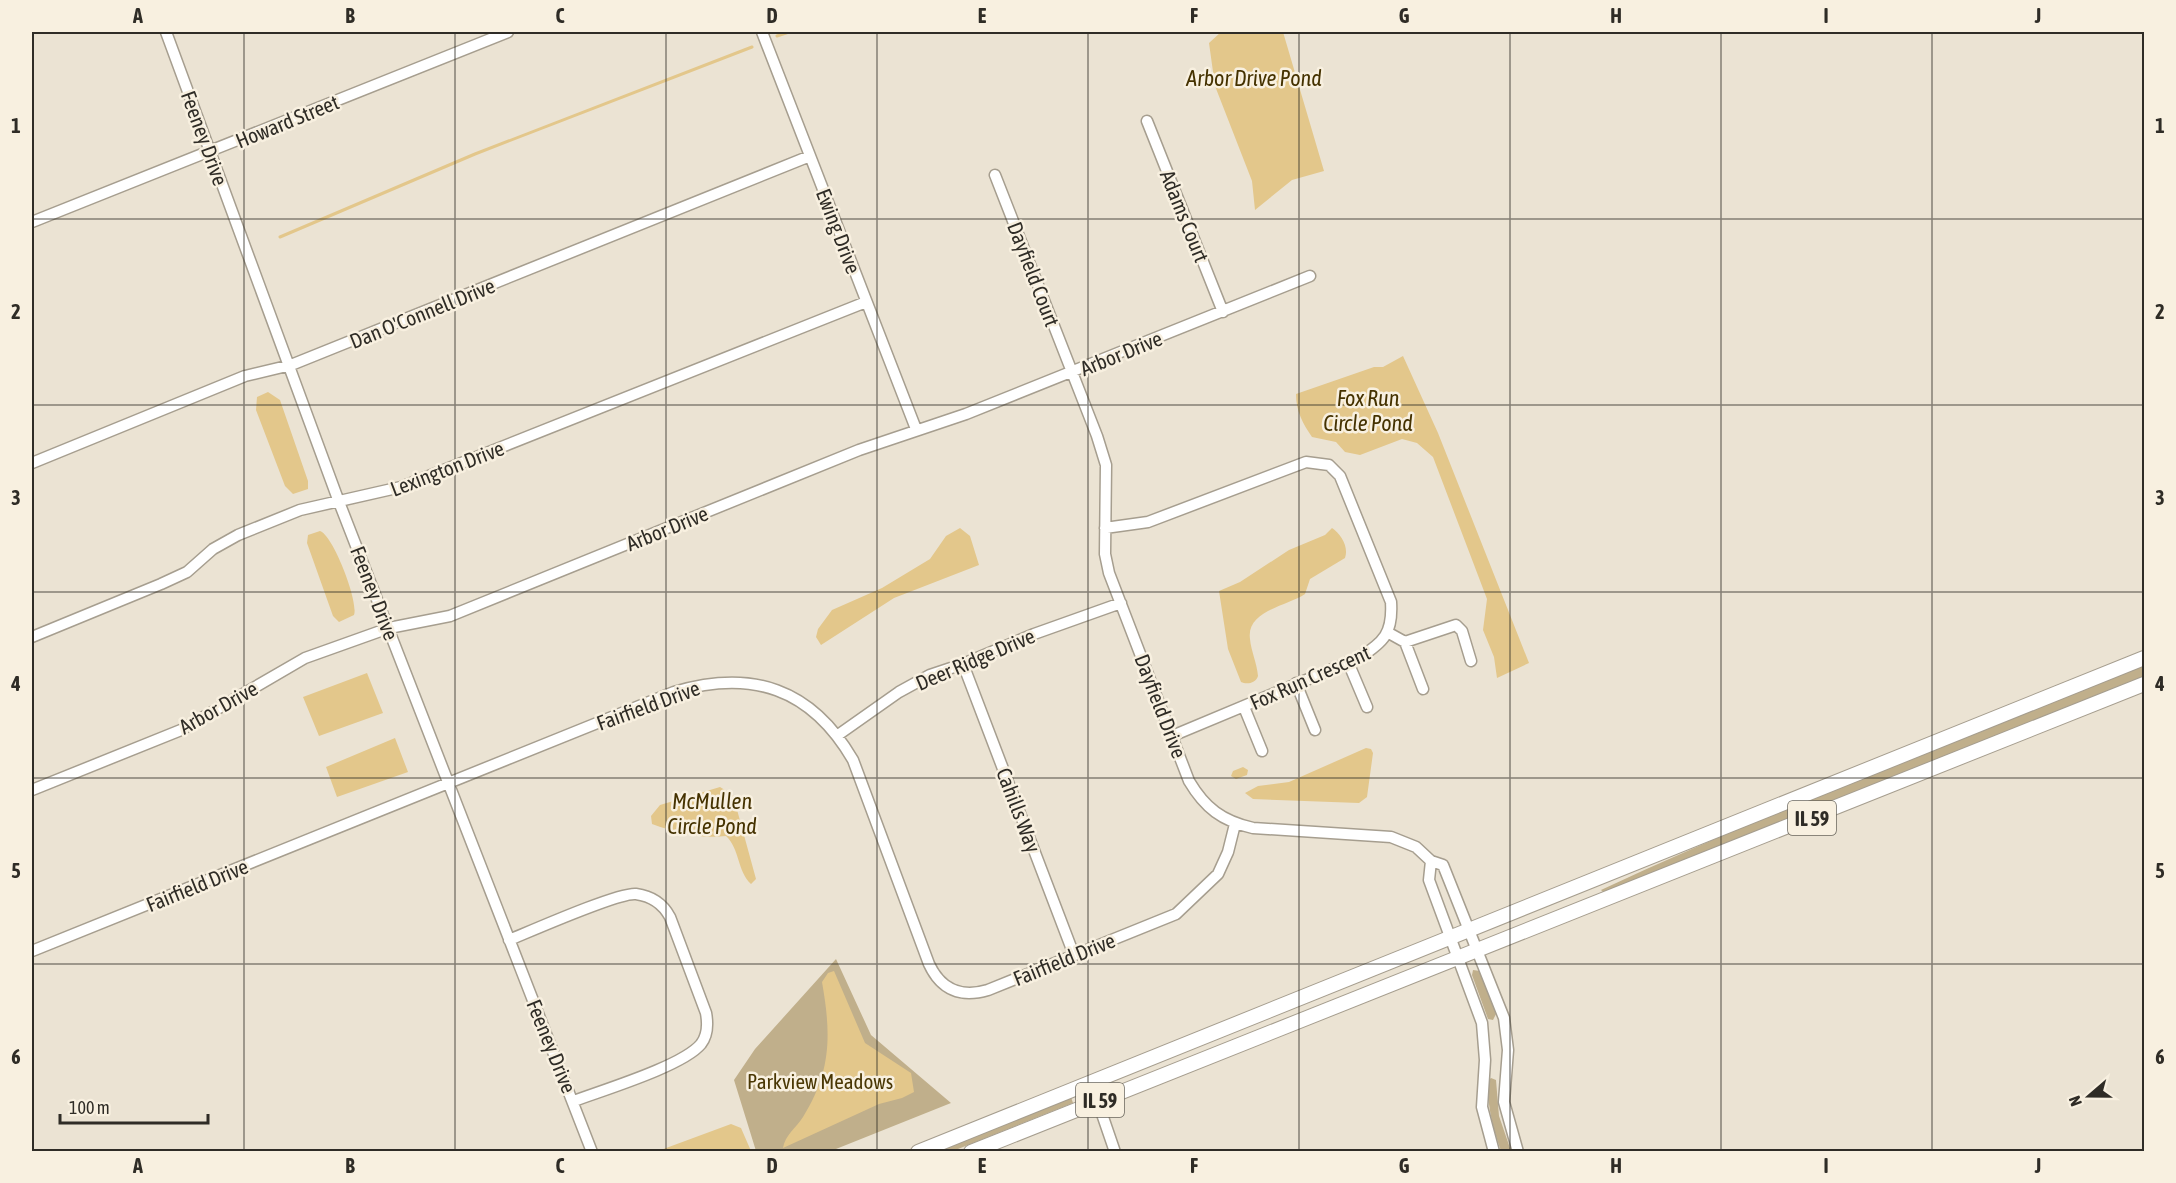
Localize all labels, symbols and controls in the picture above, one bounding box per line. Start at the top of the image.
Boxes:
text: A [132,4,143,27]
text: B [345,4,355,27]
text: C [556,4,565,27]
text: D [766,4,778,27]
text: E [978,4,987,27]
text: F [1190,4,1198,27]
text: G [1399,4,1410,27]
text: H [1610,4,1622,27]
text: I [1823,4,1829,27]
text: J [2034,4,2041,27]
water label: Arbor Drive Pond [1185,65,1322,91]
street label: Feeney Drive [177,87,233,189]
street label: Howard Street [232,89,342,153]
text: 1 [11,114,21,137]
text: 1 [2155,114,2165,137]
street label: Adams Court [1156,167,1214,265]
street label: Ewing Drive [812,185,866,277]
street label: Dayfield Court [1003,218,1065,330]
street label: Dan O'Connell Drive [346,273,498,353]
text: 2 [11,300,21,323]
text: 2 [2155,300,2165,323]
street label: Arbor Drive [1077,326,1165,380]
water label: Fox Run Circle Pond [1323,385,1413,436]
street label: Lexington Drive [387,435,507,501]
text: 3 [11,486,21,509]
text: 3 [2155,486,2165,509]
street label: Arbor Drive [623,501,711,555]
street label: Feeney Drive [346,543,404,643]
street label: Deer Ridge Drive [912,623,1038,695]
street label: Fox Run Crescent [1246,640,1374,714]
street label: Dayfield Drive [1130,651,1192,761]
text: 4 [10,672,21,695]
text: 4 [2154,672,2165,695]
street label: Fairfield Drive [593,675,703,735]
street label: Arbor Drive [175,676,261,738]
street label: Cahills Way [992,764,1046,856]
water label: McMullen Circle Pond [667,788,757,839]
road number: IL 59 [1788,801,1836,835]
street label: Fairfield Drive [143,854,251,916]
text: 5 [11,859,21,882]
text: 5 [2155,859,2165,882]
street label: Fairfield Drive [1010,928,1118,990]
street label: Feeney Drive [522,996,582,1096]
text: 6 [11,1045,21,1068]
text: 6 [2155,1045,2165,1068]
north arrow [2059,1066,2119,1126]
park label: Parkview Meadows [747,1069,893,1093]
road number: IL 59 [1076,1083,1124,1117]
scale bar [60,1087,208,1125]
text: N [2065,1094,2085,1109]
text: 100 m [69,1097,110,1118]
text: A [132,1154,143,1177]
text: B [345,1154,355,1177]
text: C [556,1154,565,1177]
text: D [766,1154,778,1177]
text: E [978,1154,987,1177]
text: F [1190,1154,1198,1177]
text: G [1399,1154,1410,1177]
text: H [1610,1154,1622,1177]
text: I [1823,1154,1829,1177]
text: J [2034,1154,2041,1177]

